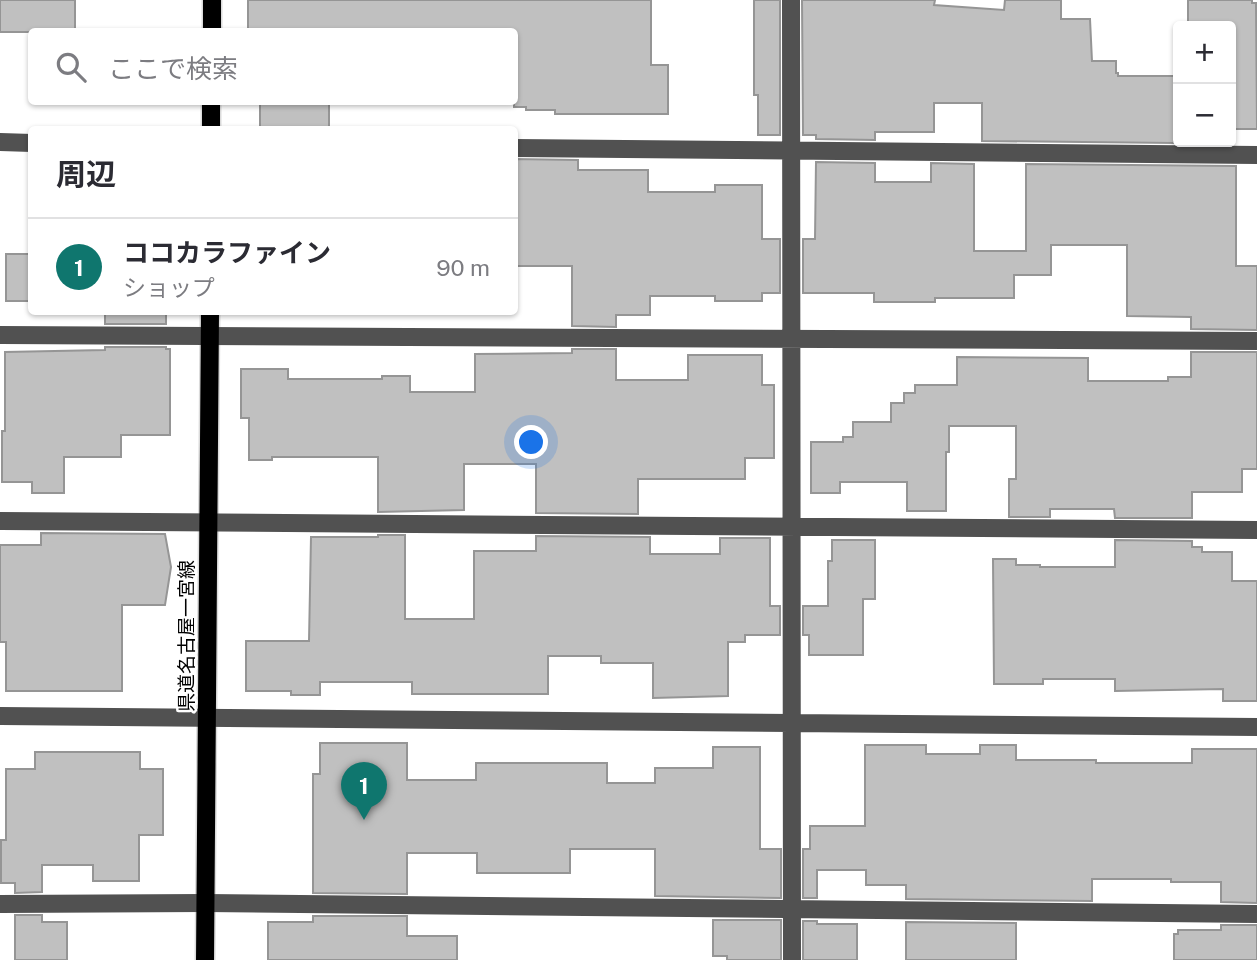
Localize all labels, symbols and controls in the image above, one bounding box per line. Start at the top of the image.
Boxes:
map controls [1173,21,1236,147]
button: + [1173,21,1236,84]
search box [28,28,518,105]
icon: search [52,48,90,86]
text: ここで検索 [108,53,238,84]
button: − [1173,84,1236,147]
text: 周辺 [56,156,116,192]
text: ココカラファイン [123,237,331,268]
text: 1 [74,254,84,281]
text: 90 m [436,254,490,281]
text: ショップ [123,274,215,301]
your location [514,425,548,459]
street label: 県道名古屋一宮線 [175,560,197,712]
pin: 1 [341,762,387,820]

